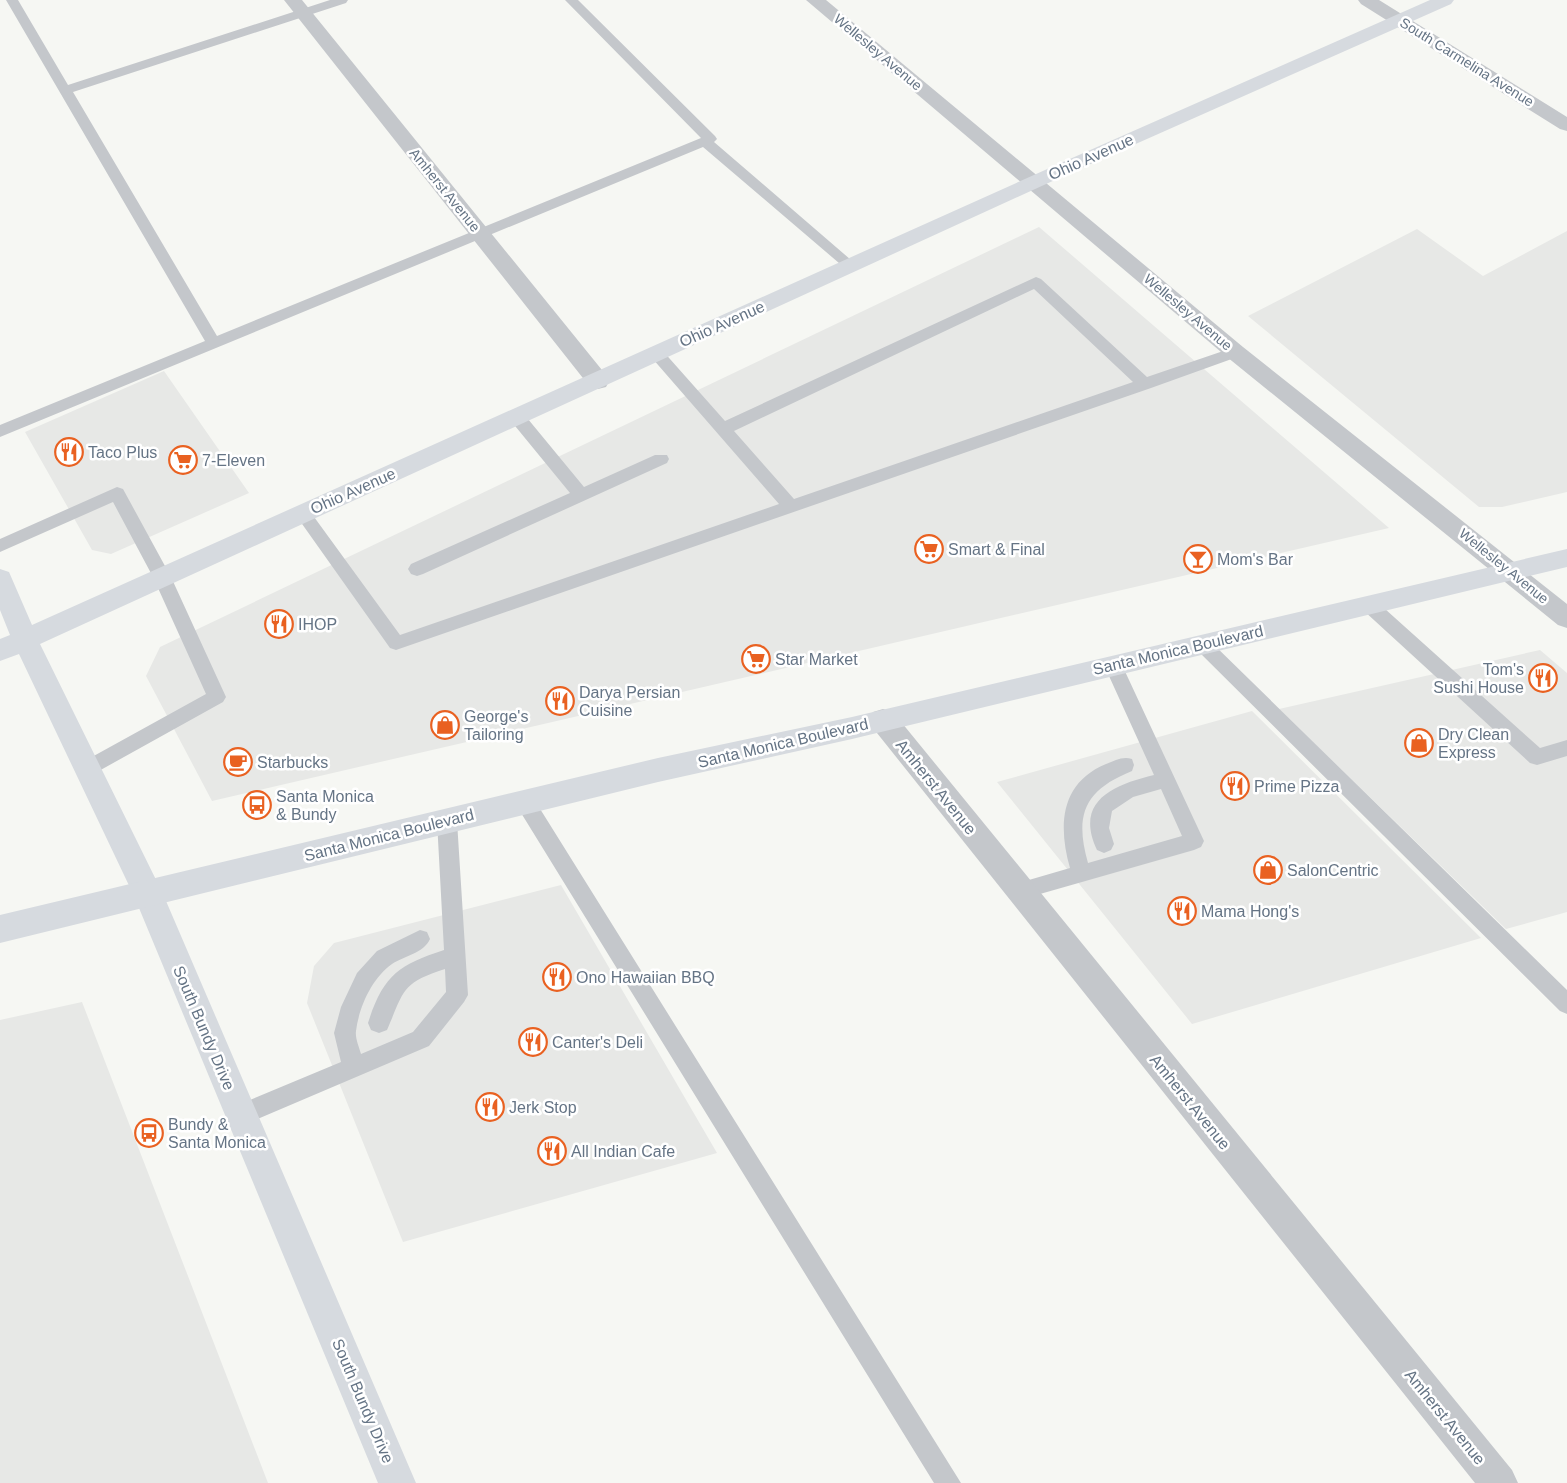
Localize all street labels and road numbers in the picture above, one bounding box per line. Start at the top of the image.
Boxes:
street label: Wellesley Avenue [831,11,925,94]
street label: South Carmelina Avenue [1397,14,1537,110]
street label: Ohio Avenue [1046,131,1136,183]
street label: Amherst Avenue [407,145,484,235]
street label: Wellesley Avenue [1141,271,1235,354]
street label: Ohio Avenue [677,298,767,350]
street label: Ohio Avenue [308,465,398,517]
street label: Wellesley Avenue [1456,525,1552,607]
street label: Santa Monica Boulevard [1091,622,1265,678]
street label: Santa Monica Boulevard [696,715,870,771]
street label: Amherst Avenue [893,736,980,838]
street label: Santa Monica Boulevard [302,806,476,864]
street label: South Bundy Drive [170,963,238,1093]
street label: Amherst Avenue [1147,1051,1234,1153]
street label: South Bundy Drive [329,1336,397,1466]
street label: Amherst Avenue [1402,1366,1489,1468]

